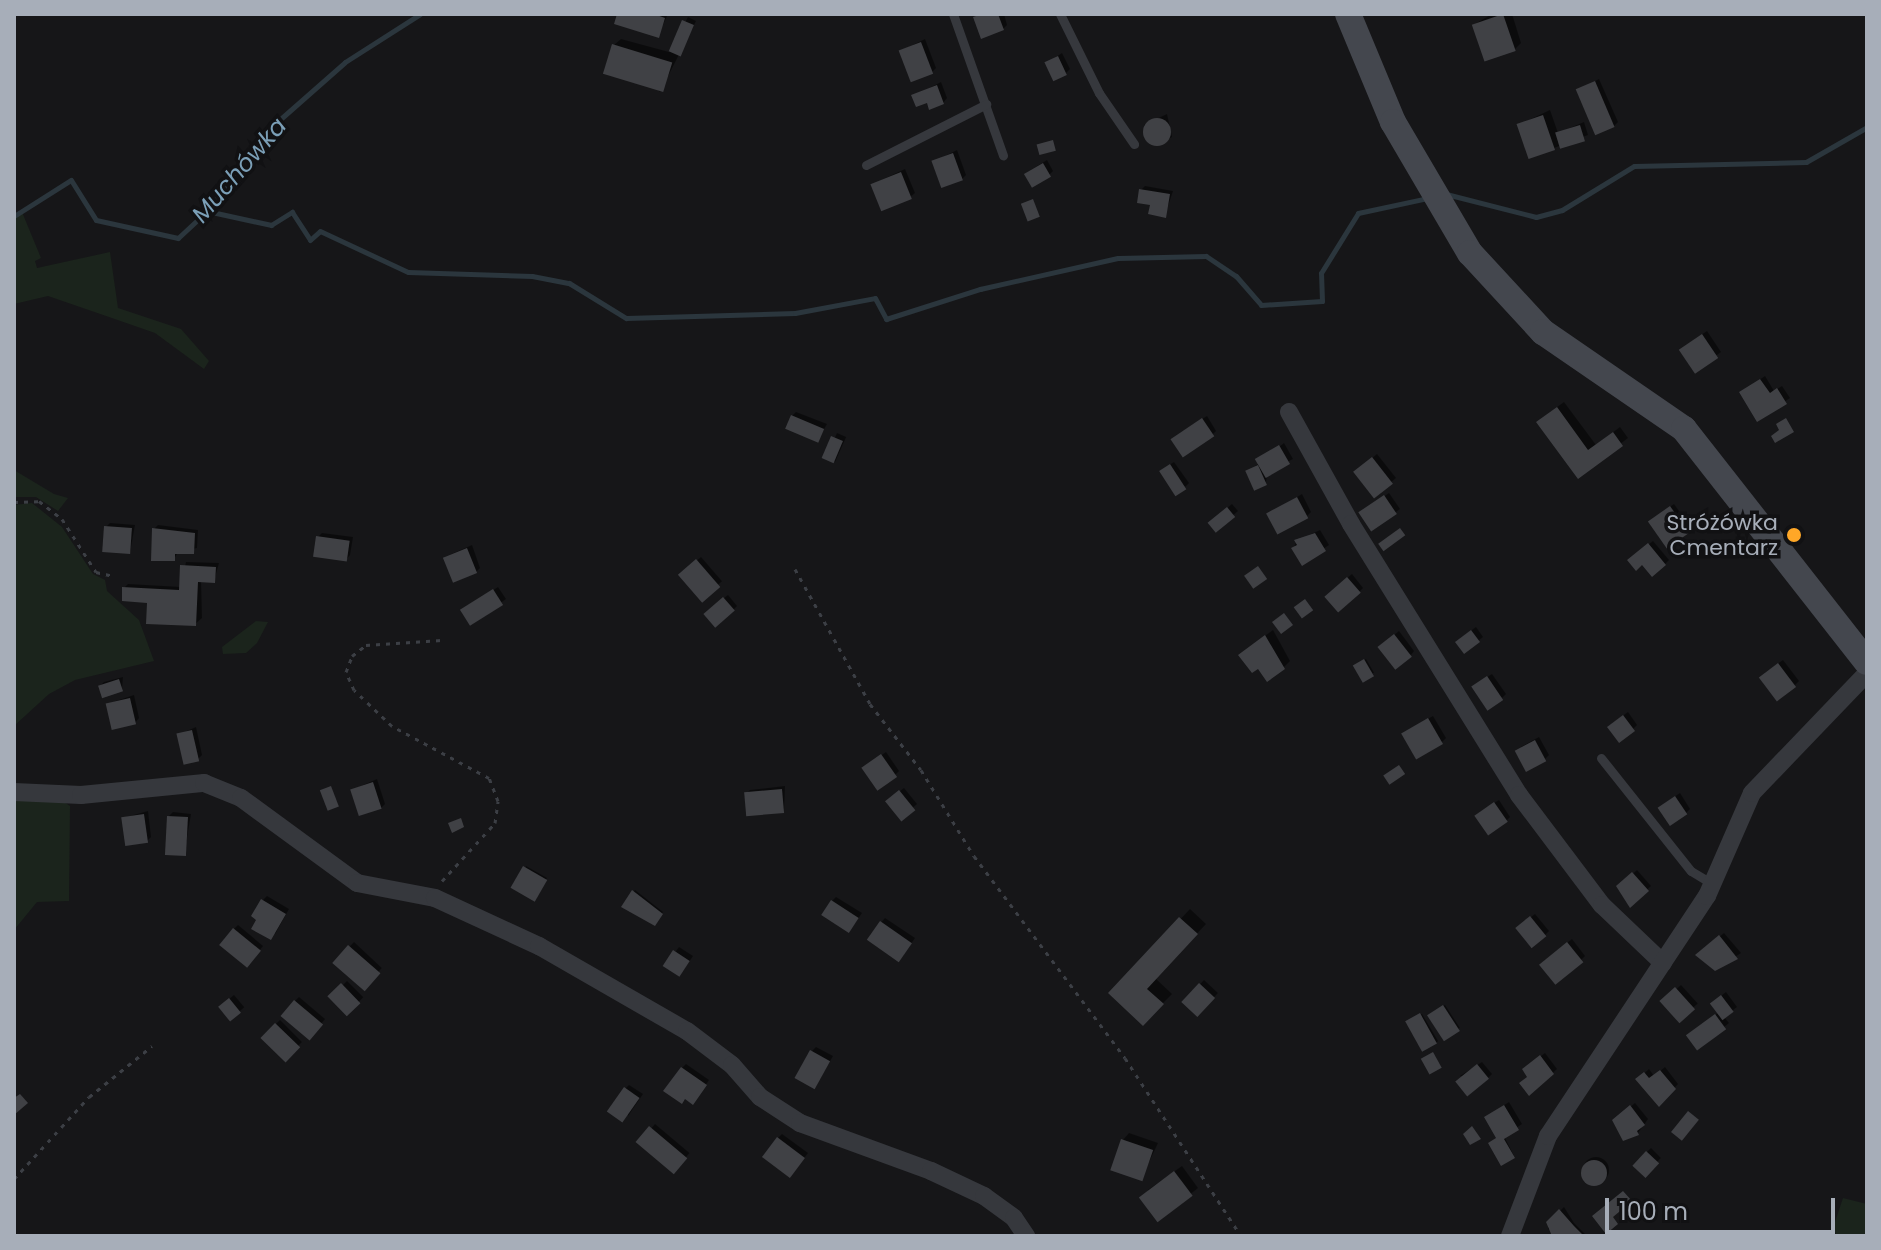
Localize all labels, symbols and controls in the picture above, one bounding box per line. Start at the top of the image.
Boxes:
water label: Muchówka [186,112,292,228]
place label: Stróżówka Cmentarz [1666,509,1778,560]
marker: Stróżówka Cmentarz [1785,526,1803,544]
scale bar [1609,1182,1839,1232]
text: 100 m [1619,1195,1688,1228]

